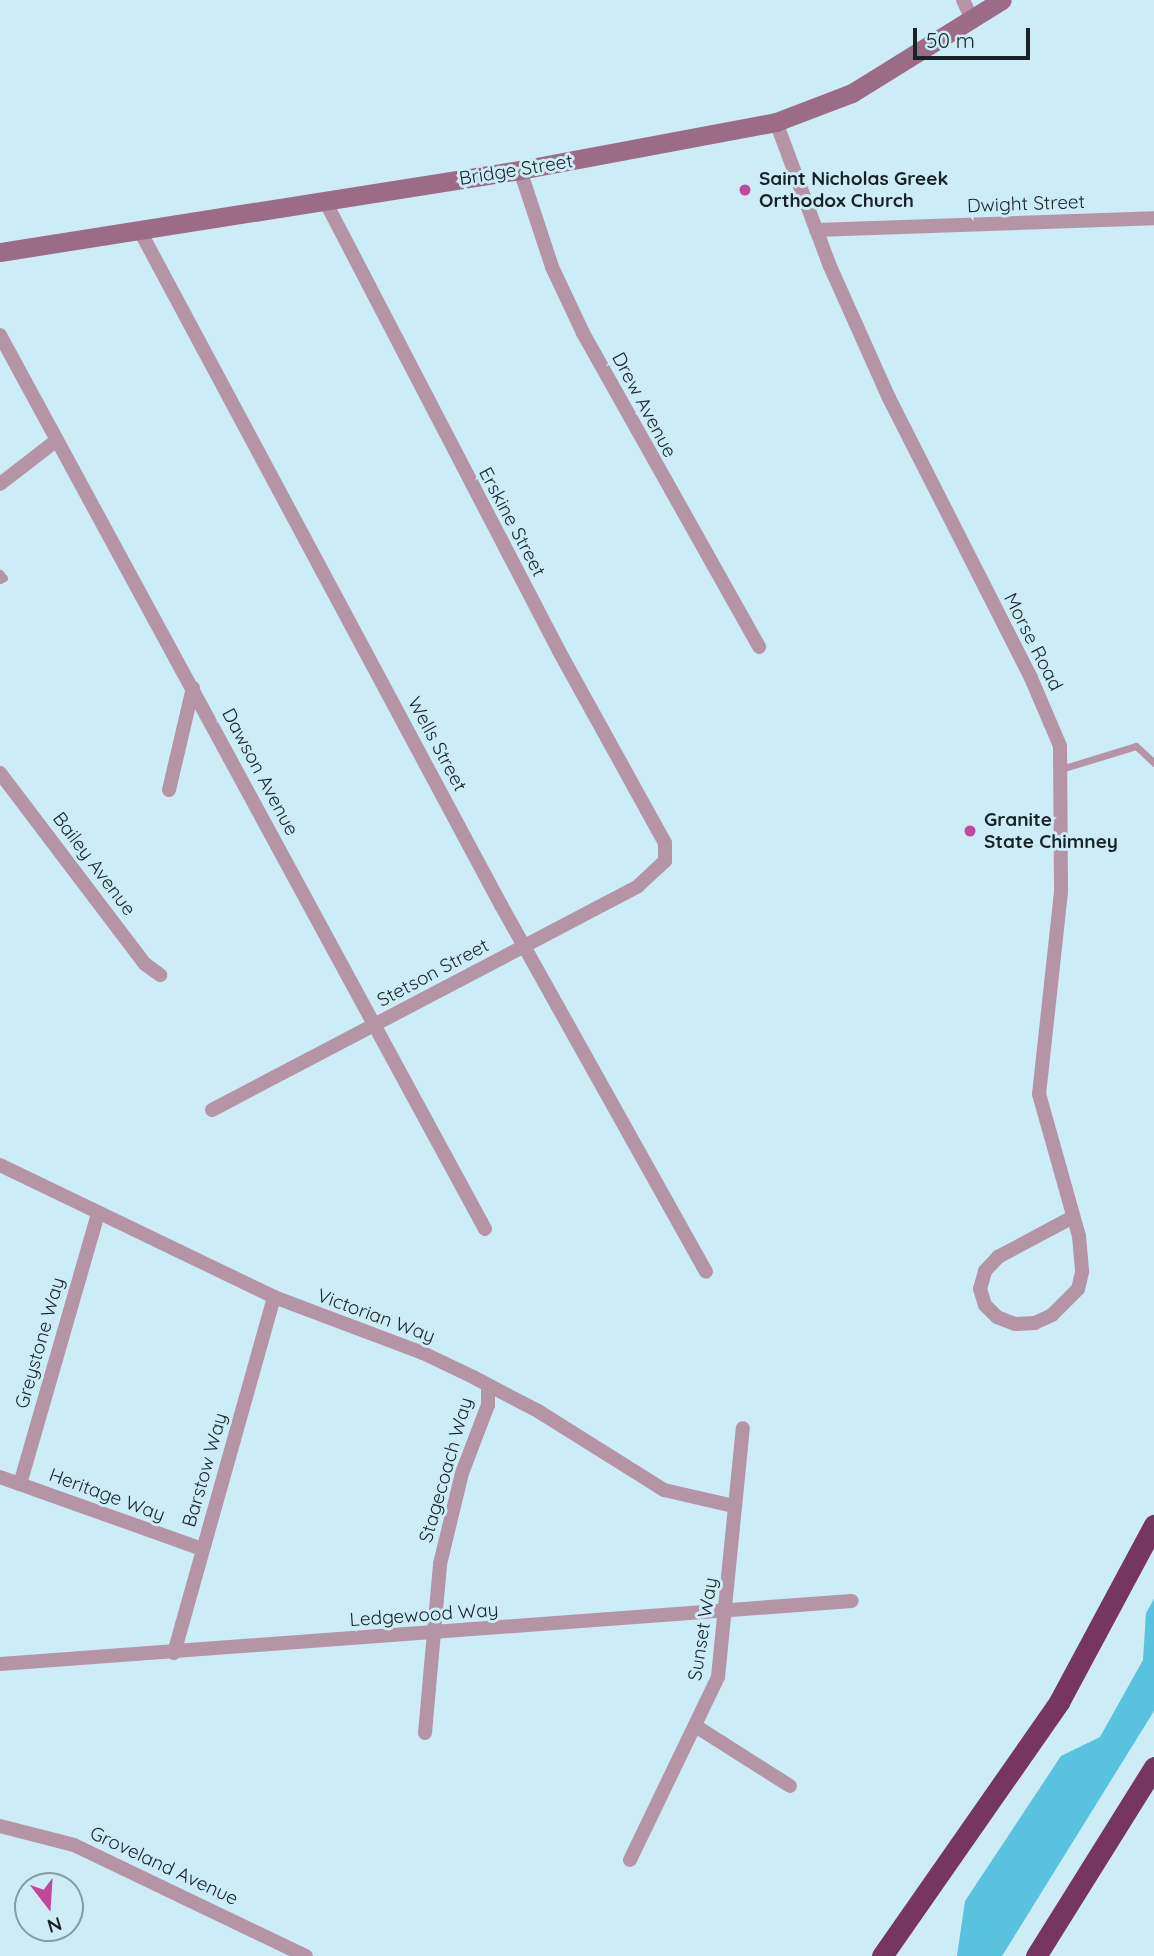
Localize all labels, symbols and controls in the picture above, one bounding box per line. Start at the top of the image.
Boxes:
scale bar [916,14,1033,58]
text: 50 m [926,27,975,53]
street label: Bridge Street [458,150,574,190]
place label: Saint Nicholas Greek Orthodox Church [759,168,948,212]
marker: Saint Nicholas Greek Orthodox Church [737,182,753,198]
street label: Dwight Street [967,191,1085,217]
street label: Drew Avenue [607,349,681,461]
street label: Erskine Street [474,464,550,580]
street label: Morse Road [999,589,1067,695]
street label: Wells Street [403,693,471,795]
street label: Dawson Avenue [217,704,303,840]
street label: Bailey Avenue [48,808,140,920]
place label: Granite State Chimney [984,809,1118,853]
marker: Granite State Chimney [962,823,978,839]
street label: Stetson Street [373,934,493,1012]
street label: Greystone Way [10,1275,70,1411]
street label: Victorian Way [314,1284,438,1348]
street label: Stagecoach Way [414,1395,478,1545]
street label: Barstow Way [178,1410,232,1530]
street label: Heritage Way [46,1463,168,1527]
street label: Sunset Way [684,1576,722,1682]
street label: Ledgewood Way [349,1598,499,1632]
street label: Groveland Avenue [86,1822,242,1910]
north arrow [14,1872,84,1942]
text: N [44,1912,65,1939]

